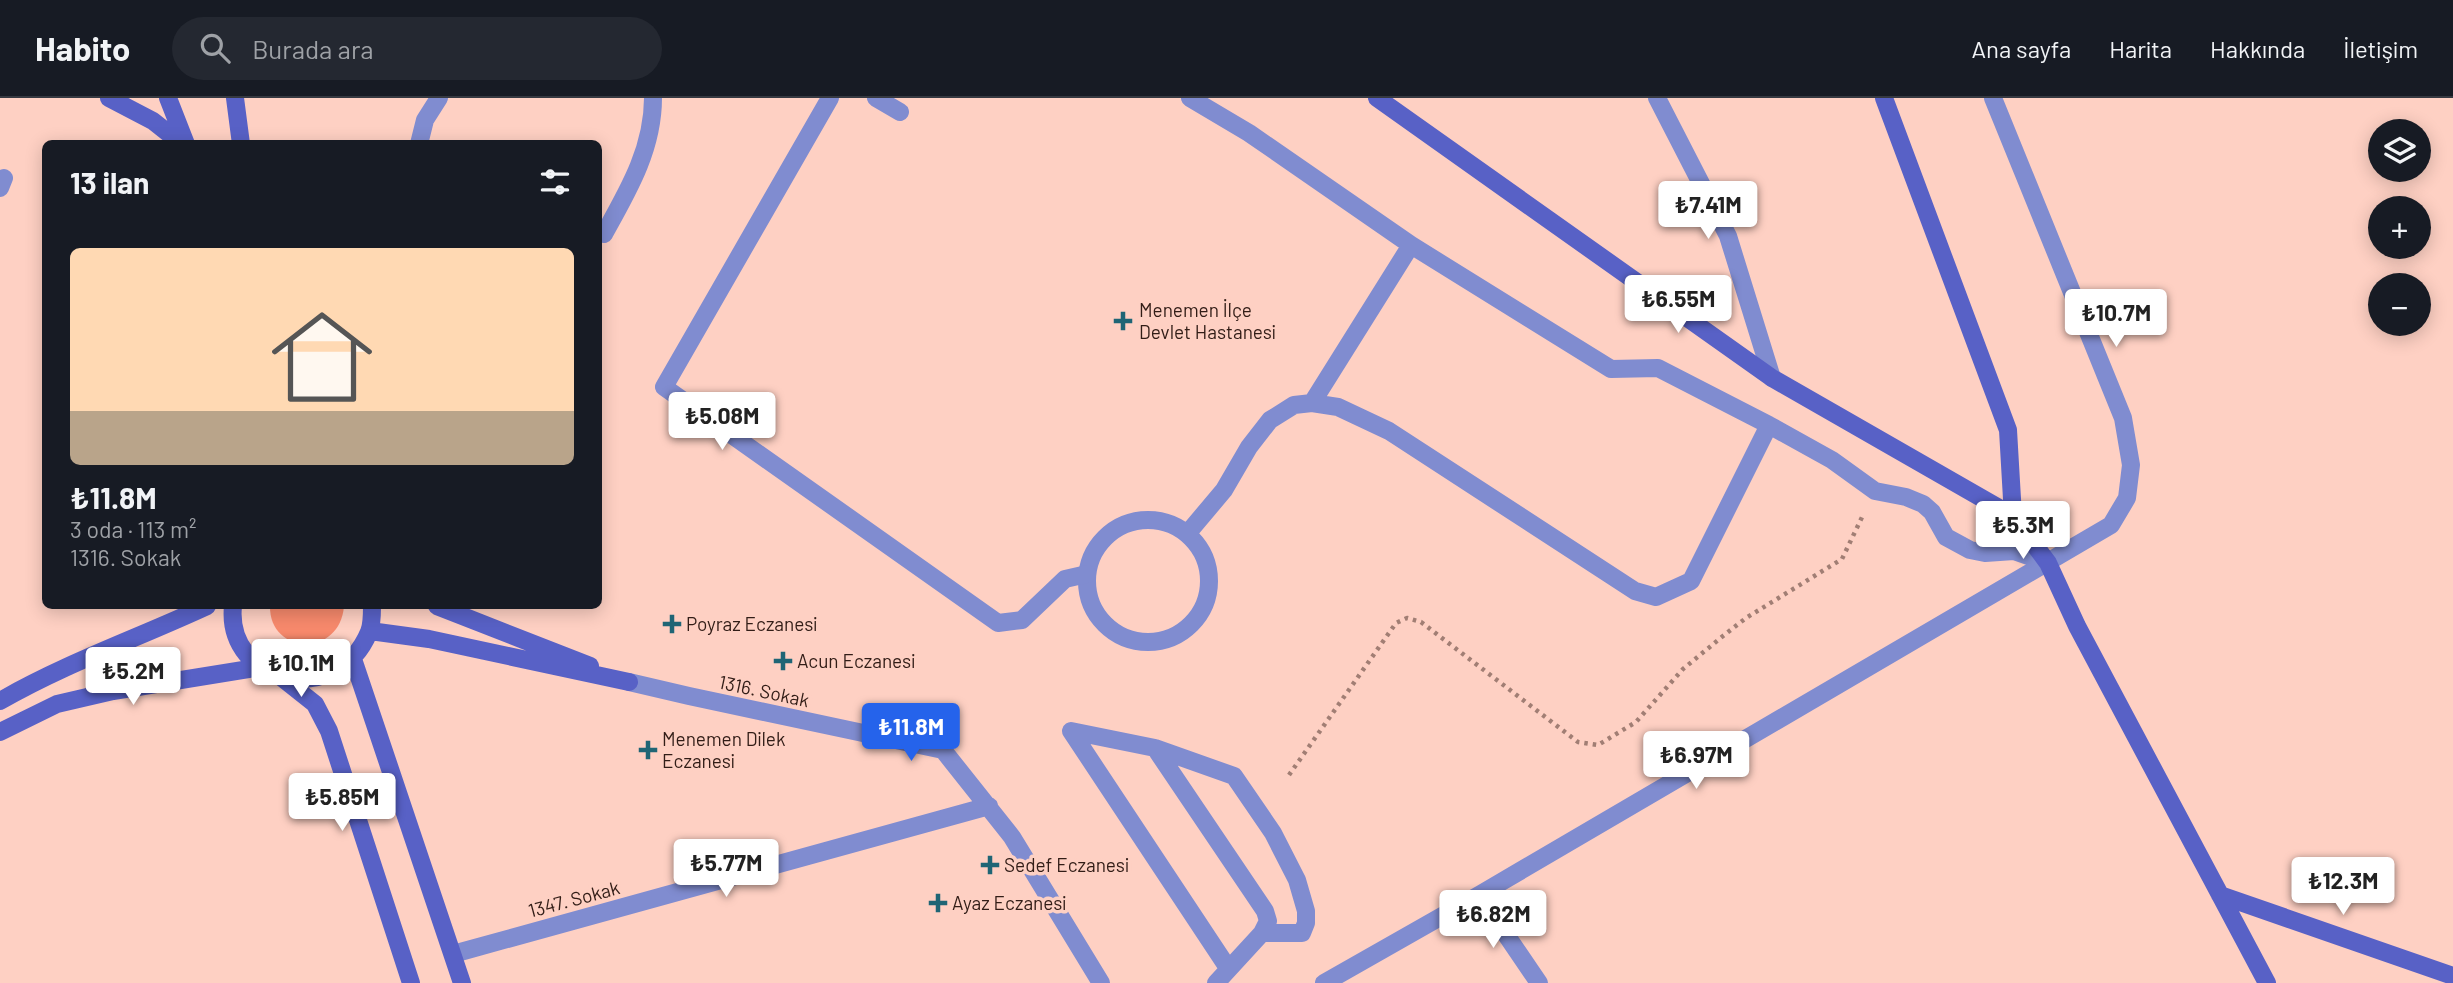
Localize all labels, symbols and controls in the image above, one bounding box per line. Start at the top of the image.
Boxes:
search box [172,17,662,80]
text: Habito [35,28,130,68]
icon: search [196,29,234,67]
text: Burada ara [252,33,374,64]
text: Ana sayfa [1972,34,2071,63]
text: Harita [2109,34,2172,63]
text: Hakkında [2210,34,2305,63]
text: İletişim [2343,34,2418,63]
map controls [2368,119,2431,336]
button: layers [2368,119,2431,182]
icon: filters [536,163,574,201]
text: 13 ilan [70,164,150,200]
pin: ₺7.41M [1651,181,1765,241]
text: ₺7.41M [1674,190,1742,218]
button: + [2368,196,2431,259]
button: − [2368,273,2431,336]
pin: ₺6.55M [1621,275,1735,335]
text: ₺6.55M [1641,284,1715,312]
pin: ₺10.7M [2059,289,2173,349]
icon: home [259,294,385,420]
place label: Menemen İlçe Devlet Hastanesi [1139,298,1276,343]
text: ₺10.7M [2081,298,2151,326]
marker: Menemen İlçe Devlet Hastanesi [1113,311,1133,331]
pin: ₺5.08M [665,392,779,452]
text: ₺5.08M [685,401,759,429]
text: ₺11.8M [70,479,157,515]
pin: ₺5.3M [1974,502,2072,561]
text: ₺5.3M [1992,510,2054,538]
text: 3 oda · 113 m² [70,515,196,543]
text: 1316. Sokak [70,543,181,571]
place label: Poyraz Eczanesi [686,612,817,635]
marker: Poyraz Eczanesi [664,616,680,632]
pin: ₺10.1M [244,640,358,699]
pin: ₺5.2M [84,648,182,707]
text: ₺10.1M [268,648,334,676]
place label: Acun Eczanesi [797,649,915,672]
marker: Acun Eczanesi [775,653,791,669]
text: ₺5.2M [102,656,164,684]
street label: 1316. Sokak [717,670,811,711]
pin: ₺11.8M [854,704,968,763]
text: ₺11.8M [878,712,944,740]
place label: Menemen Dilek Eczanesi [662,727,785,772]
pin: ₺6.97M [1639,732,1753,791]
text: ₺6.97M [1659,740,1733,768]
marker: Menemen Dilek Eczanesi [640,742,656,758]
pin: ₺5.85M [285,774,399,833]
text: ₺5.85M [305,782,379,810]
pin: ₺5.77M [669,840,783,899]
text: ₺5.77M [690,848,762,876]
place label: Sedef Eczanesi [1004,853,1129,876]
marker: Sedef Eczanesi [982,857,998,873]
pin: ₺12.3M [2286,858,2400,917]
text: ₺12.3M [2307,866,2379,894]
street label: 1347. Sokak [526,875,622,922]
pin: ₺6.82M [1436,890,1550,950]
place label: Ayaz Eczanesi [952,891,1066,914]
marker: Ayaz Eczanesi [930,895,946,911]
text: ₺6.82M [1455,899,1531,927]

